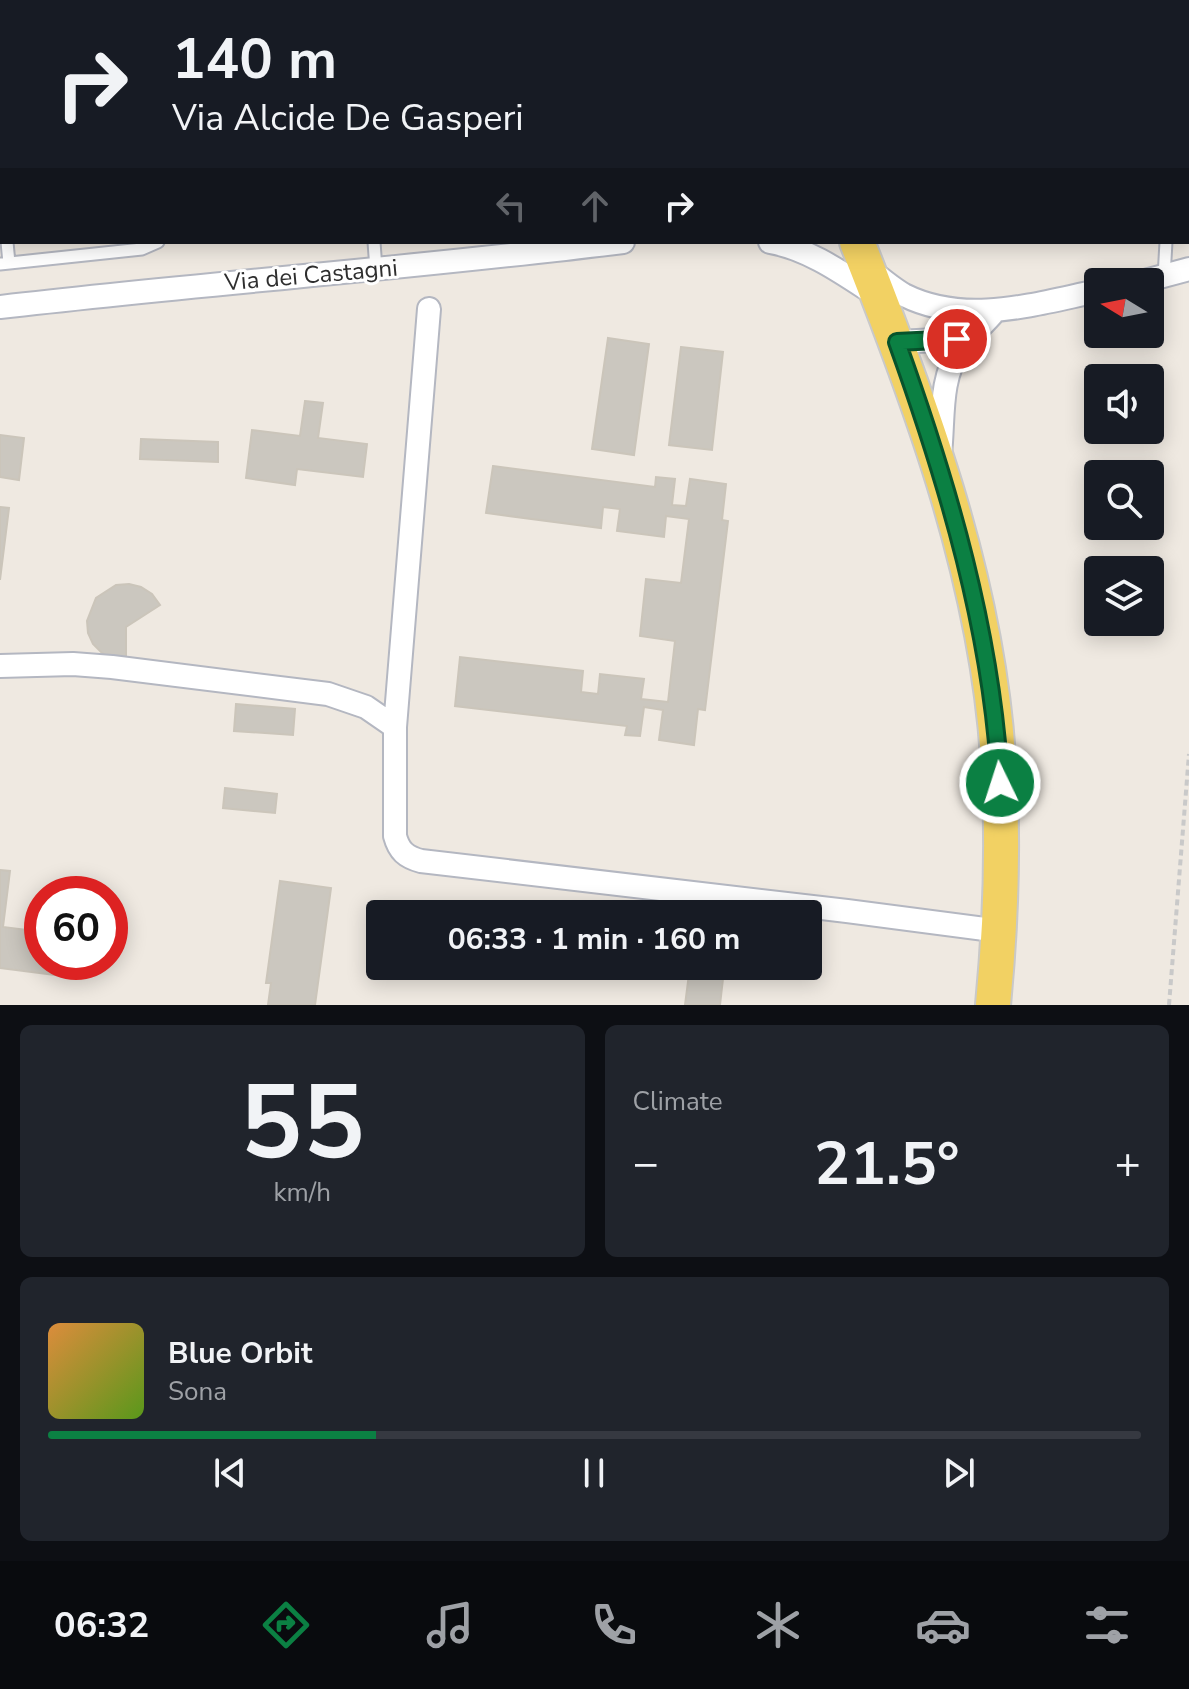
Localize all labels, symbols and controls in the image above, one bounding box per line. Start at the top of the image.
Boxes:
text: 140 m [172,21,337,98]
icon: right [40,32,144,136]
text: Via Alcide De Gasperi [172,94,524,143]
icon: left [489,184,533,228]
icon: ahead [573,184,617,228]
icon: right [657,184,701,228]
street label: Via dei Castagni [222,251,399,299]
north arrow [1084,268,1164,348]
map controls [1084,268,1164,636]
pin [923,305,991,373]
icon: arrive [935,317,979,361]
button: sound [1084,364,1164,444]
button: search [1084,460,1164,540]
button: layers [1084,556,1164,636]
position arrow [958,741,1042,825]
speed limit sign: 60 [24,876,128,980]
text: 06:33 · 1 min · 160 m [448,919,740,960]
text: 55 [240,1052,365,1194]
text: Climate [633,1084,723,1119]
text: 21.5° [814,1123,960,1205]
text: − [633,1134,659,1194]
text: + [1115,1134,1141,1194]
text: km/h [274,1175,331,1210]
text: Blue Orbit [168,1333,312,1374]
text: Sona [168,1374,227,1409]
icon: previous [208,1451,252,1495]
icon: pause [572,1451,616,1495]
icon: next [937,1451,981,1495]
icon: directions [258,1597,314,1653]
icon: music [422,1597,478,1653]
icon: phone [586,1597,642,1653]
icon: climate [750,1597,806,1653]
icon: car [915,1597,971,1653]
icon: filters [1079,1597,1135,1653]
text: 06:32 [54,1601,149,1650]

